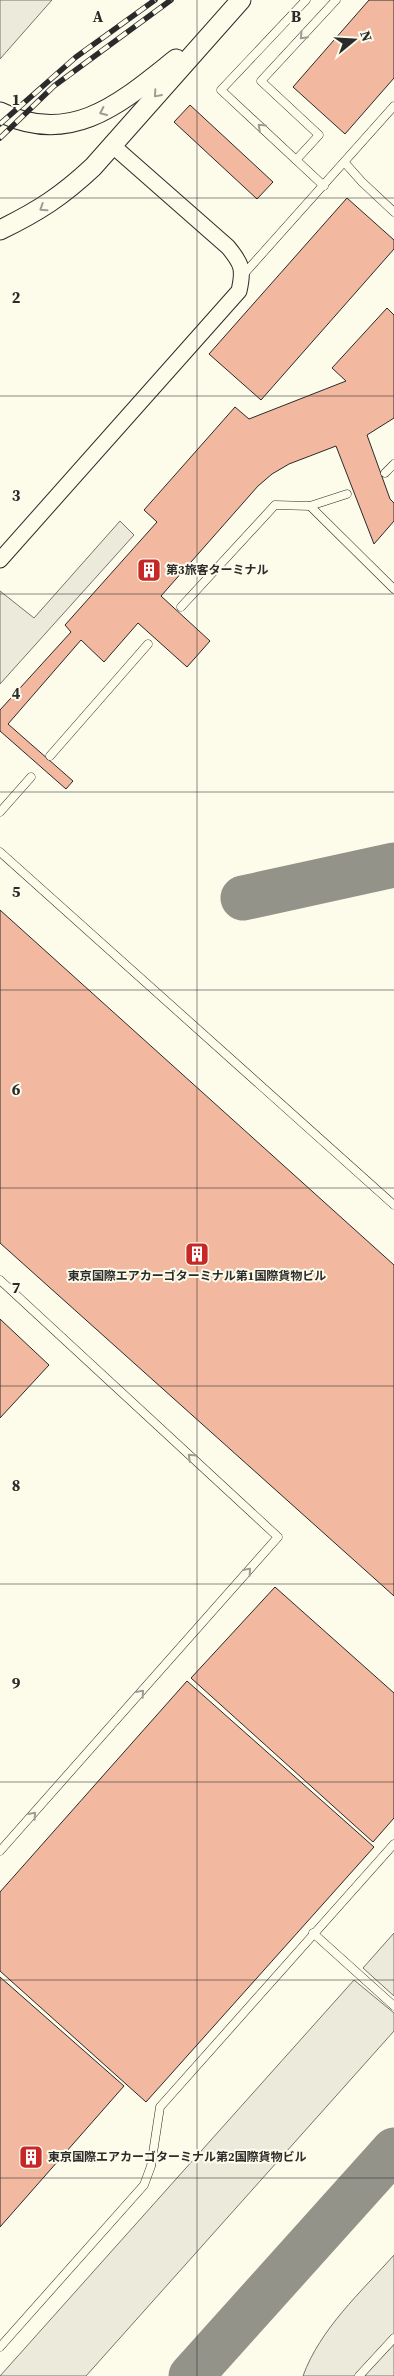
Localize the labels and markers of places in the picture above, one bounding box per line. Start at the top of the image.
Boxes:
building icon: 第3旅客ターミナル [136,557,162,583]
place label: 第3旅客ターミナル [166,562,269,578]
building icon: 東京国際エアカーゴターミナル第1国際貨物ビル [184,1241,210,1267]
place label: 東京国際エアカーゴターミナル第1国際貨物ビル [68,1268,326,1284]
building icon: 東京国際エアカーゴターミナル第2国際貨物ビル [18,2144,44,2170]
place label: 東京国際エアカーゴターミナル第2国際貨物ビル [48,2149,307,2165]

